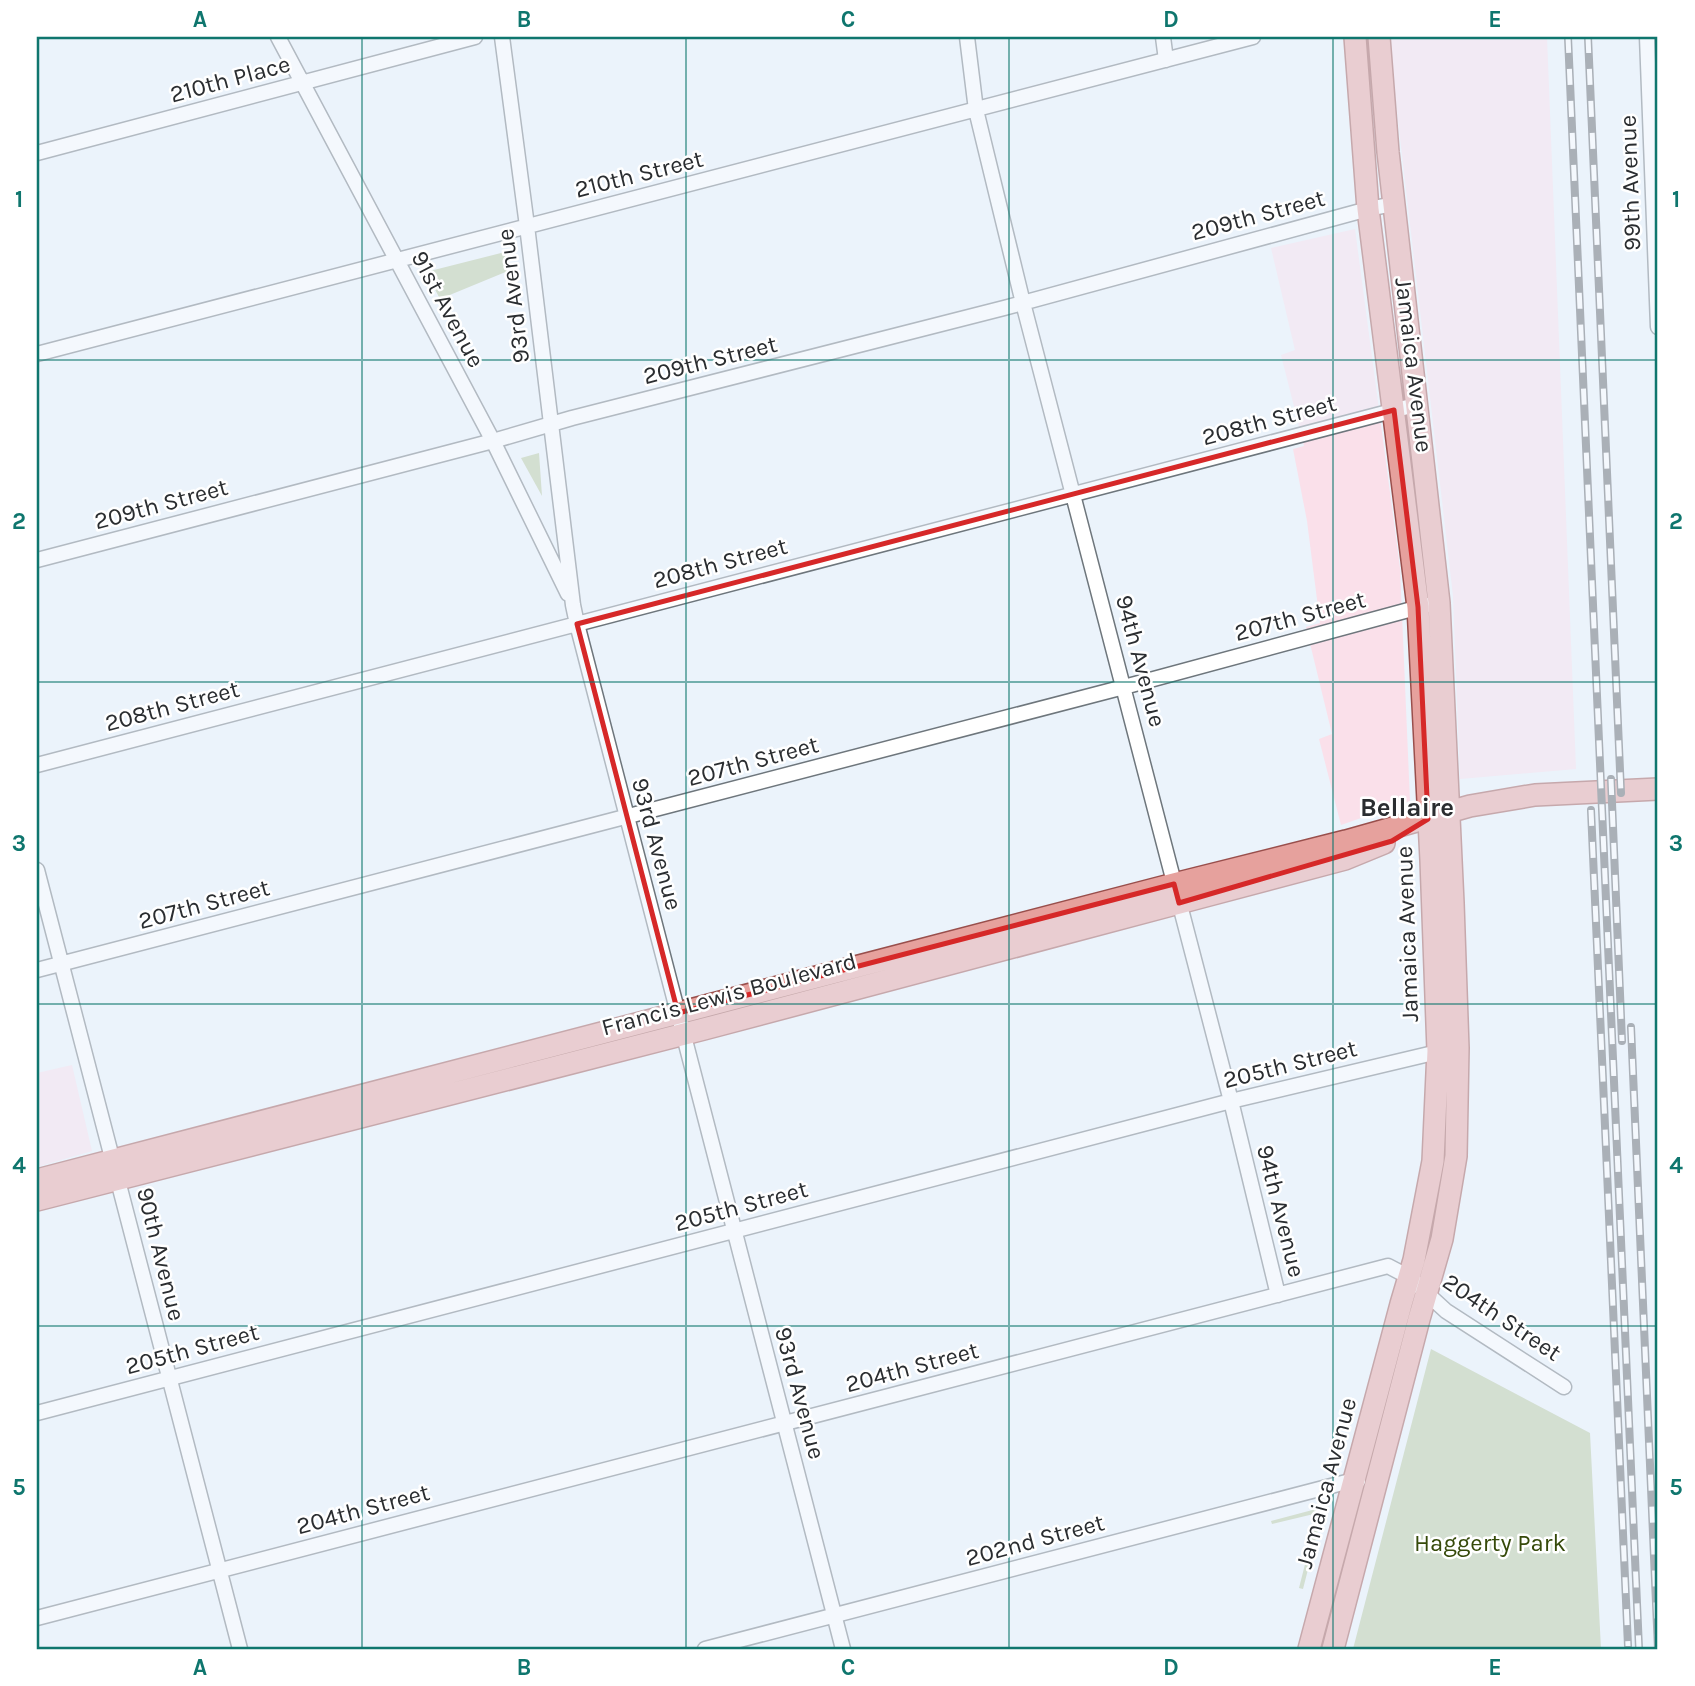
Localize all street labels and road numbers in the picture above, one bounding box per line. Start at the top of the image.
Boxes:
street label: 210th Place [167,50,293,108]
street label: 99th Avenue [1614,115,1646,251]
street label: 210th Street [572,145,706,203]
street label: 209th Street [1188,184,1328,246]
street label: 93rd Avenue [491,227,535,365]
street label: 91st Avenue [406,246,490,372]
street label: Jamaica Avenue [1389,276,1439,454]
street label: 209th Street [640,330,780,390]
street label: 208th Street [1199,389,1339,451]
street label: 209th Street [91,473,231,535]
street label: 208th Street [650,532,790,594]
street label: 207th Street [1231,585,1369,647]
street label: 94th Avenue [1110,592,1172,730]
street label: 208th Street [102,675,242,737]
street label: 207th Street [684,730,822,792]
street label: 93rd Avenue [626,775,688,913]
street label: Jamaica Avenue [1390,846,1424,1022]
street label: 207th Street [135,873,273,935]
street label: Francis Lewis Boulevard [598,946,860,1042]
street label: 205th Street [1220,1034,1360,1094]
street label: 94th Avenue [1251,1142,1311,1280]
street label: 205th Street [671,1175,811,1237]
street label: 90th Avenue [131,1184,191,1324]
street label: 204th Street [1438,1267,1566,1367]
street label: 205th Street [122,1318,262,1380]
street label: 93rd Avenue [769,1324,831,1462]
street label: 204th Street [842,1336,982,1398]
street label: Jamaica Avenue [1290,1394,1362,1572]
street label: 204th Street [293,1478,433,1540]
street label: 202nd Street [963,1508,1107,1572]

